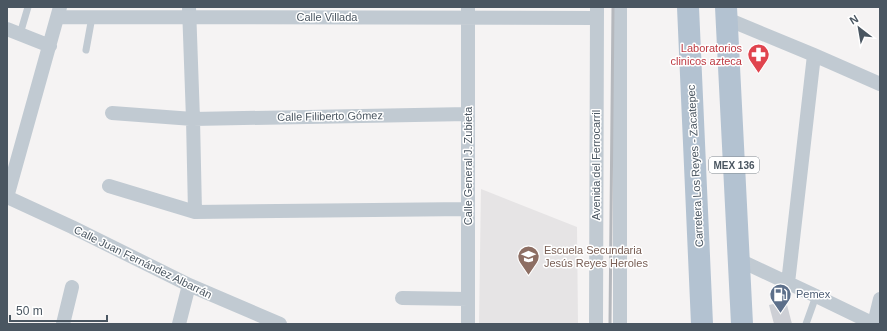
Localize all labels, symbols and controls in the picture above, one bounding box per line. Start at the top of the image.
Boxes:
north arrow [839,8,879,48]
street label: Calle Villada [297,11,358,23]
text: N [847,12,860,27]
pharmacy icon: Laboratorios clinicos azteca [745,41,771,74]
place label: Laboratorios clinicos azteca [670,42,743,67]
street label: Carretera Los Reyes - Zacatepec [685,84,705,248]
street label: Calle General J. Zubieta [462,106,474,225]
street label: Calle Filiberto Gómez [277,109,383,123]
street label: Avenida del Ferrocarril [590,110,602,220]
road number: MEX 136 [709,157,759,173]
street label: Calle Juan Fernández Albarrán [72,223,214,301]
school or university icon: Escuela Secundaria Jesús Reyes Heroles [516,243,542,276]
place label: Escuela Secundaria Jesús Reyes Heroles [544,244,648,269]
fuel station icon: Pemex [768,281,794,314]
place label: Pemex [796,288,831,300]
scale bar [10,297,107,323]
text: 50 m [16,304,43,318]

